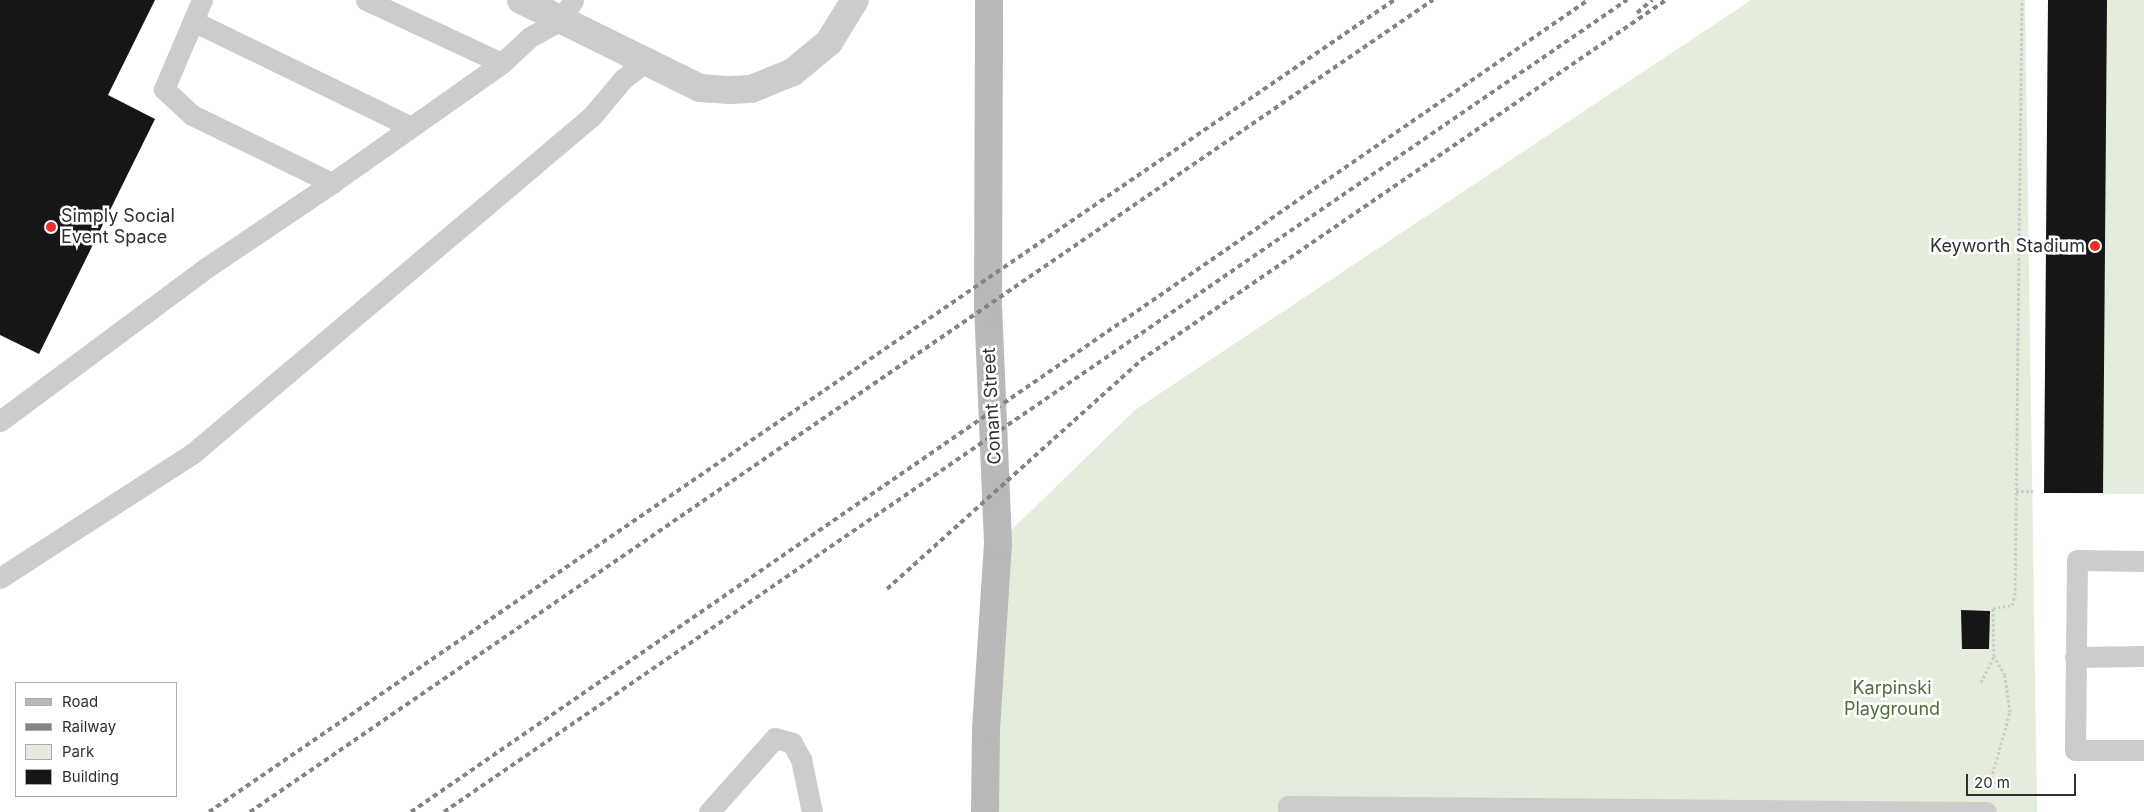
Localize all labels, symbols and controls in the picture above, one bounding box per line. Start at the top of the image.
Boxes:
place label: Simply Social Event Space [61,206,175,248]
marker: Simply Social Event Space [45,221,57,233]
place label: Keyworth Stadium [1930,235,2085,257]
marker: Keyworth Stadium [2089,240,2101,252]
street label: Conant Street [978,347,1006,465]
park label: Karpinski Playground [1844,678,1940,721]
legend [15,682,178,797]
text: Road [62,692,98,711]
text: Railway [62,717,116,736]
text: Park [62,742,94,761]
scale bar [1969,764,2079,796]
text: Building [62,767,119,786]
text: 20 m [1974,773,2010,792]

